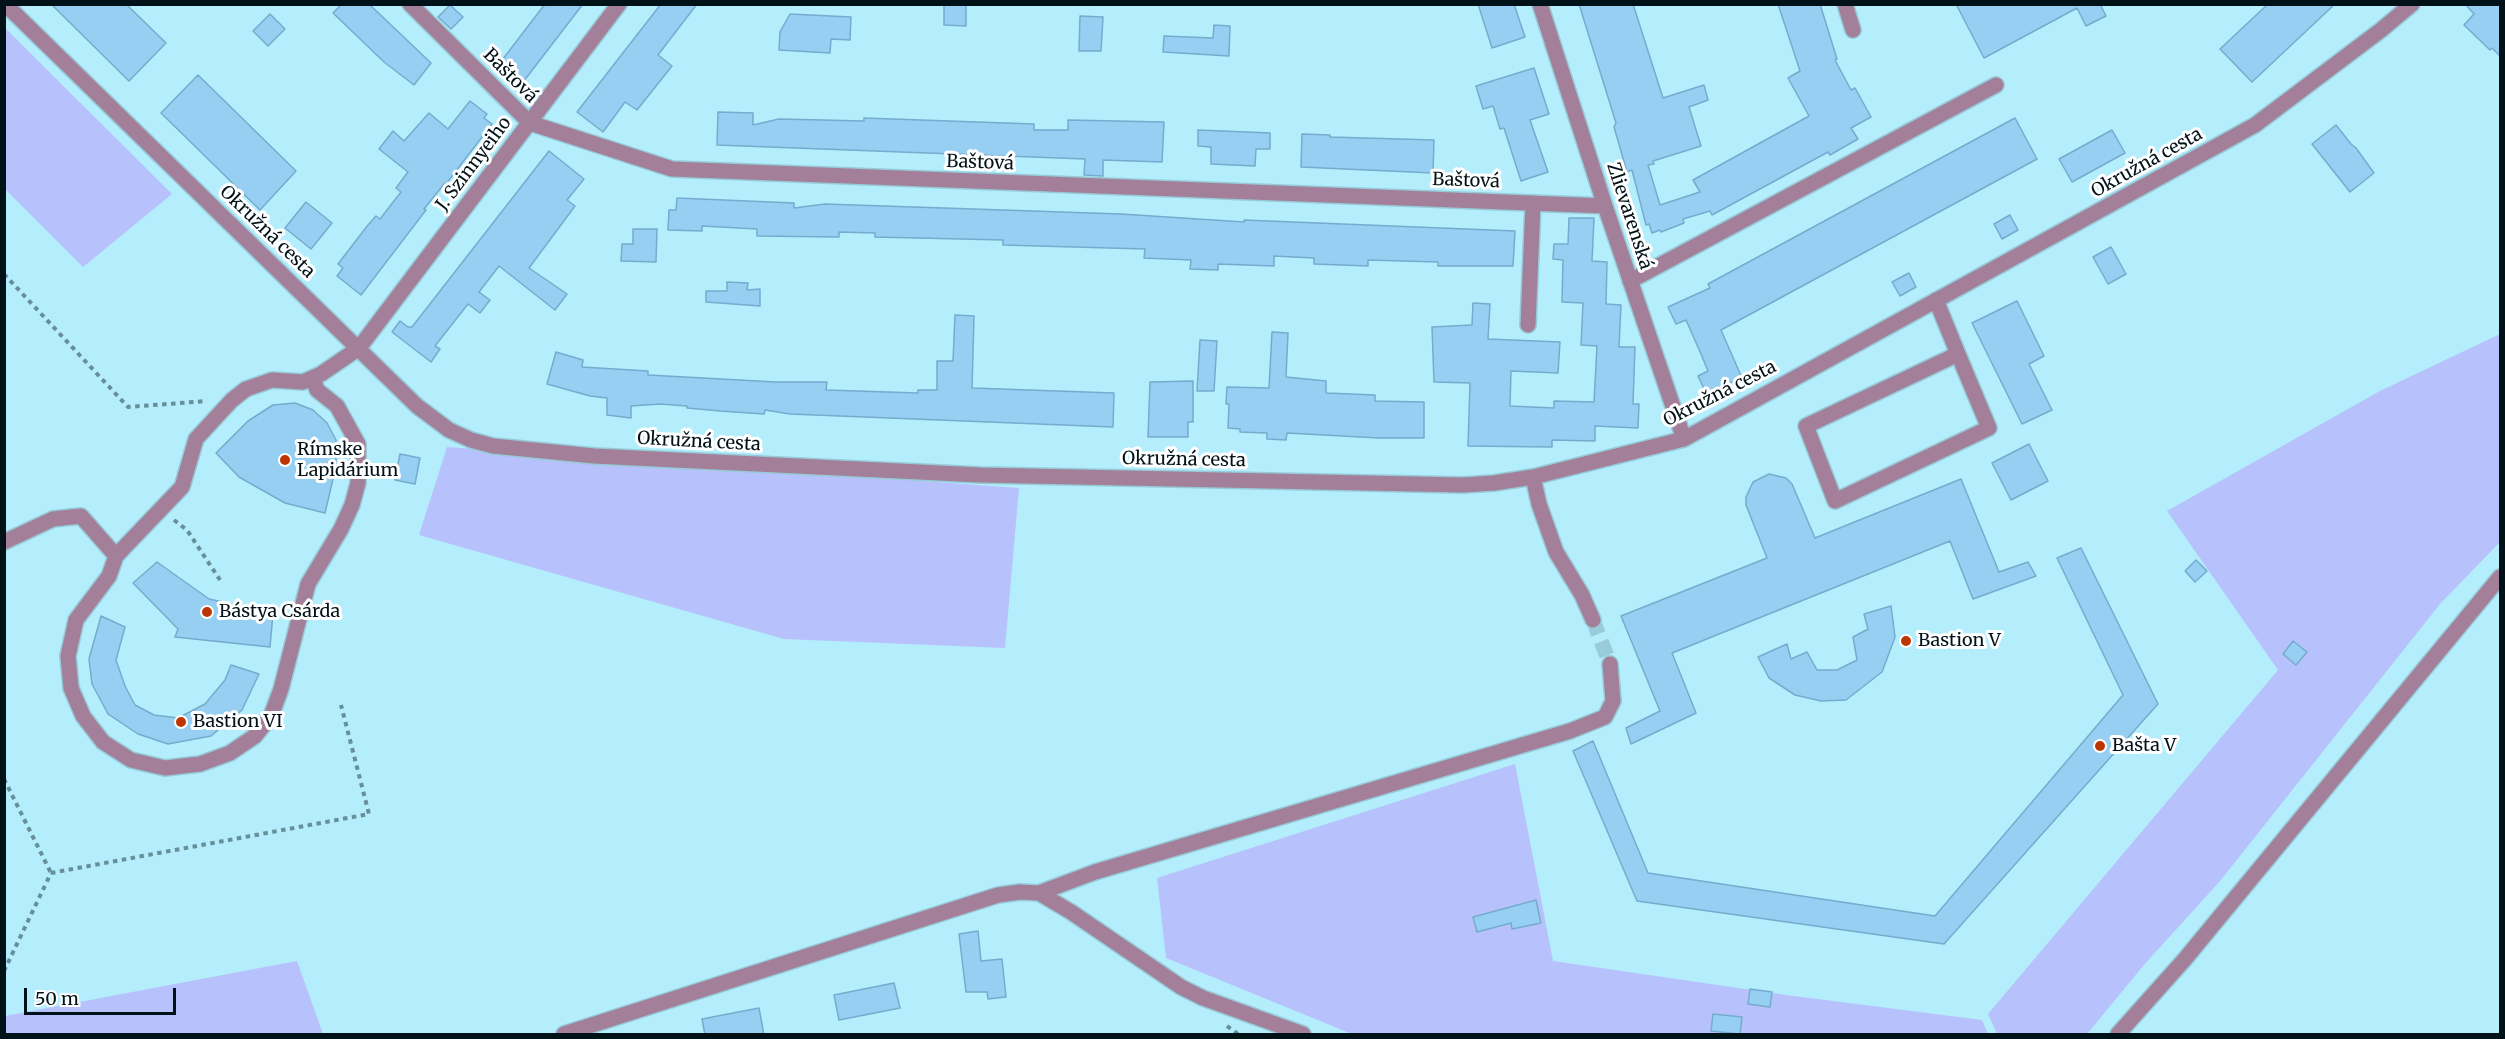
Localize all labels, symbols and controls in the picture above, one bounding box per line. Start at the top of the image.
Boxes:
street label: Baštová [478,44,542,108]
street label: J. Szinnyeiho [432,113,516,215]
street label: Okružná cesta [2088,124,2206,202]
street label: Baštová [946,151,1014,175]
street label: Zlievarenská [1602,160,1656,272]
street label: Baštová [1432,169,1500,193]
street label: Okružná cesta [215,181,319,283]
street label: Okružná cesta [1660,356,1780,432]
street label: Okružná cesta [637,428,761,456]
place label: Rímske Lapidárium [297,439,398,482]
street label: Okružná cesta [1122,448,1246,472]
marker: Rímske Lapidárium [278,453,292,467]
place label: Bástya Csárda [219,601,340,623]
marker: Bástya Csárda [200,605,214,619]
place label: Bastion V [1918,630,2001,652]
marker: Bastion V [1899,634,1913,648]
place label: Bastion VI [193,711,283,733]
marker: Bastion VI [174,715,188,729]
place label: Bašta V [2112,735,2176,757]
marker: Bašta V [2093,739,2107,753]
scale bar [27,976,178,1014]
text: 50 m [35,987,79,1010]

